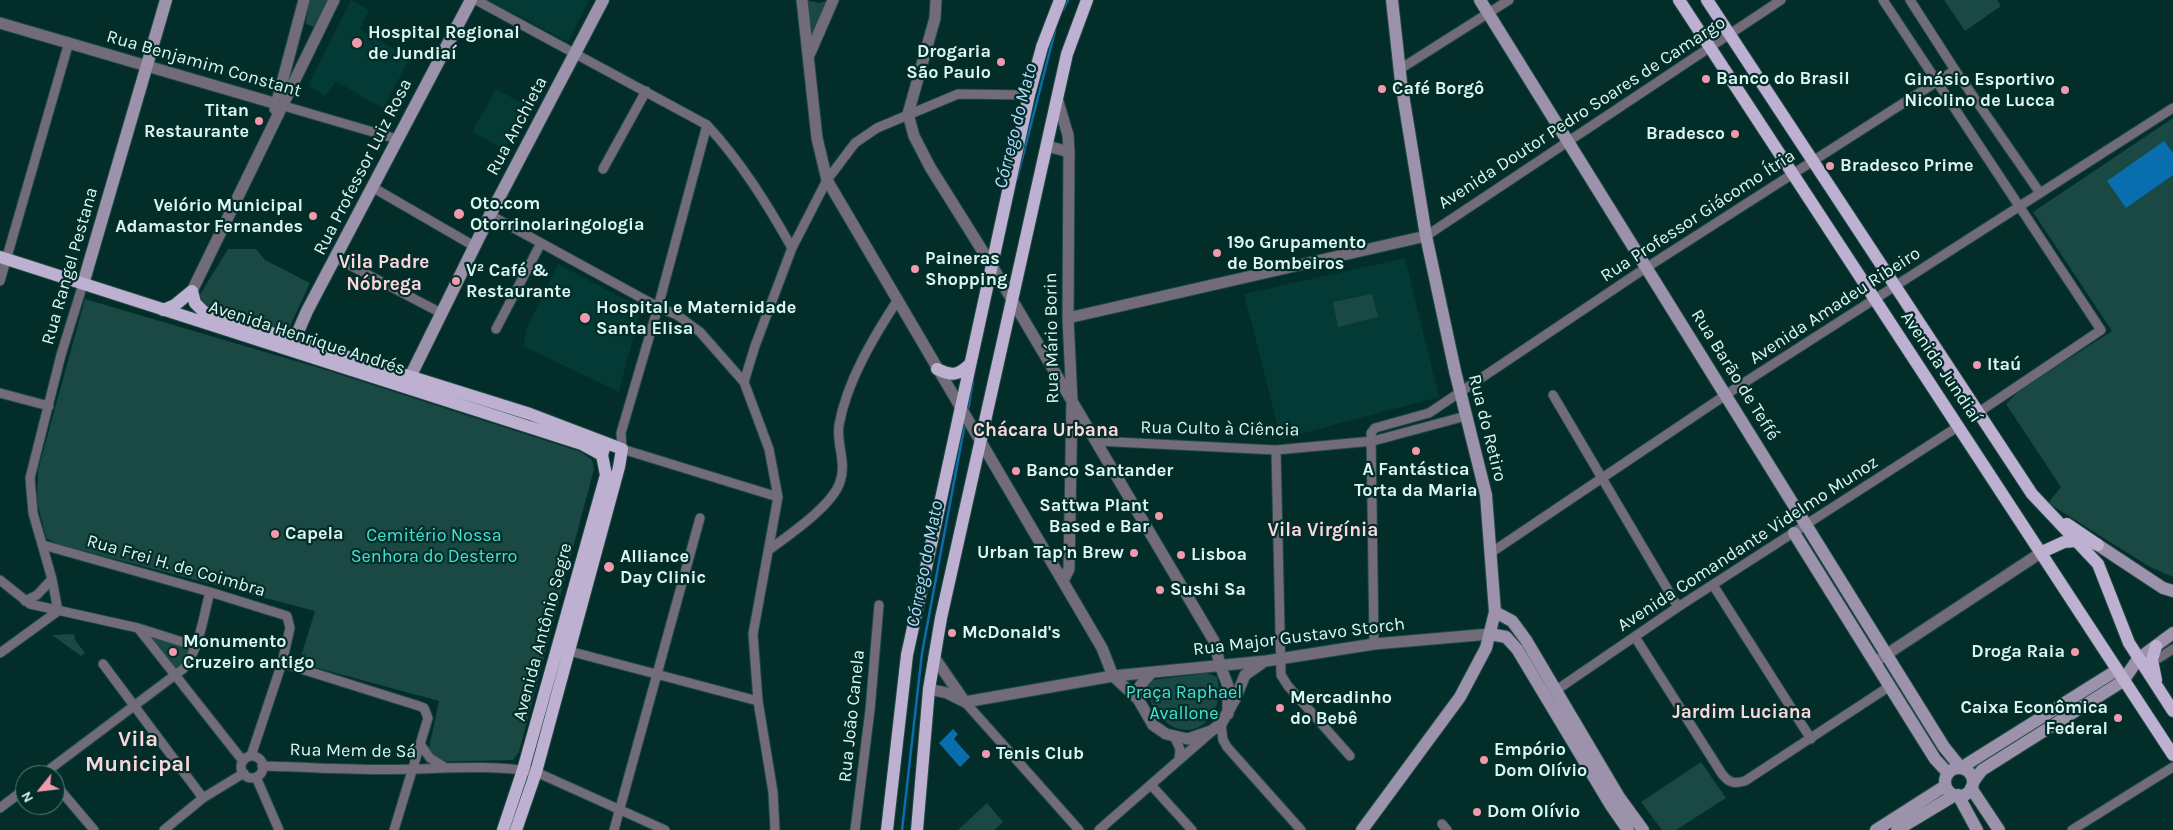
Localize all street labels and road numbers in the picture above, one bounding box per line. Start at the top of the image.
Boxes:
street label: Avenida Doutor Pedro Soares de Camargo [1434,12,1730,214]
street label: Rua Benjamim Constant [104,26,304,102]
street label: Rua Anchieta [482,73,552,179]
street label: Rua Professor Luiz Rosa [309,75,417,259]
street label: Rua Professor Giácomo Ítria [1597,145,1799,287]
street label: Rua Rangel Pestana [37,185,103,347]
street label: Avenida Amadeu Ribeiro [1745,243,1925,369]
street label: Rua Mário Borin [1040,272,1064,404]
street label: Avenida Henrique Andrés [206,296,408,380]
street label: Rua Barão de Teffé [1686,306,1784,444]
street label: Avenida Jundiaí [1896,307,1986,427]
street label: Rua do Retiro [1463,372,1511,484]
street label: Rua Culto à Ciência [1140,417,1300,441]
street label: Avenida Comandante Videlmo Munoz [1614,452,1882,636]
street label: Rua Frei H. de Coimbra [84,530,268,602]
street label: Avenida Antônio Segre [509,541,577,723]
street label: Rua Major Gustavo Storch [1192,613,1406,661]
street label: Rua João Canela [834,649,870,783]
street label: Rua Mem de Sá [289,739,417,763]

